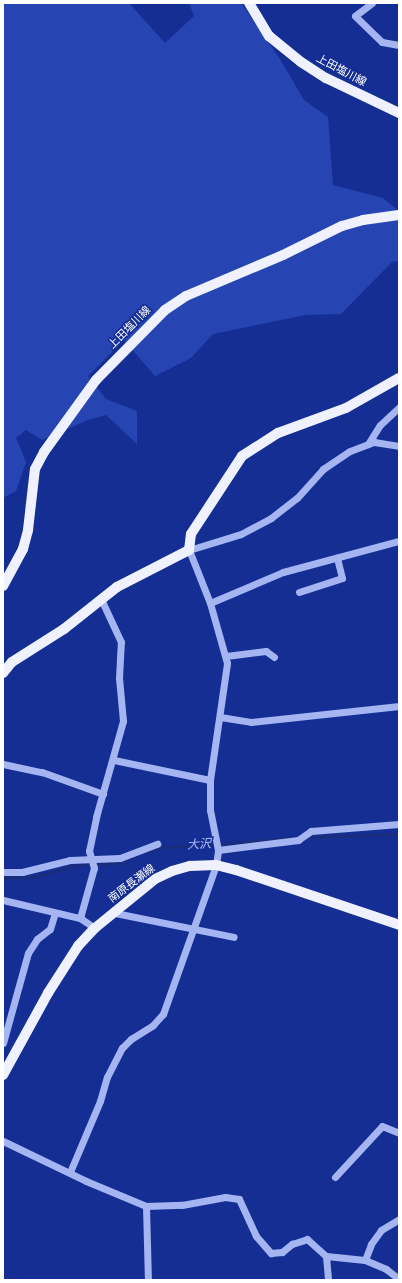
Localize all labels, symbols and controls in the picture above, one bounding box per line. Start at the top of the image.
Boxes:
street label: 上田塩川線 [314,52,368,90]
street label: 上田塩川線 [106,304,154,352]
water label: 大沢 [187,837,211,853]
street label: 南原長瀬線 [106,862,158,906]

